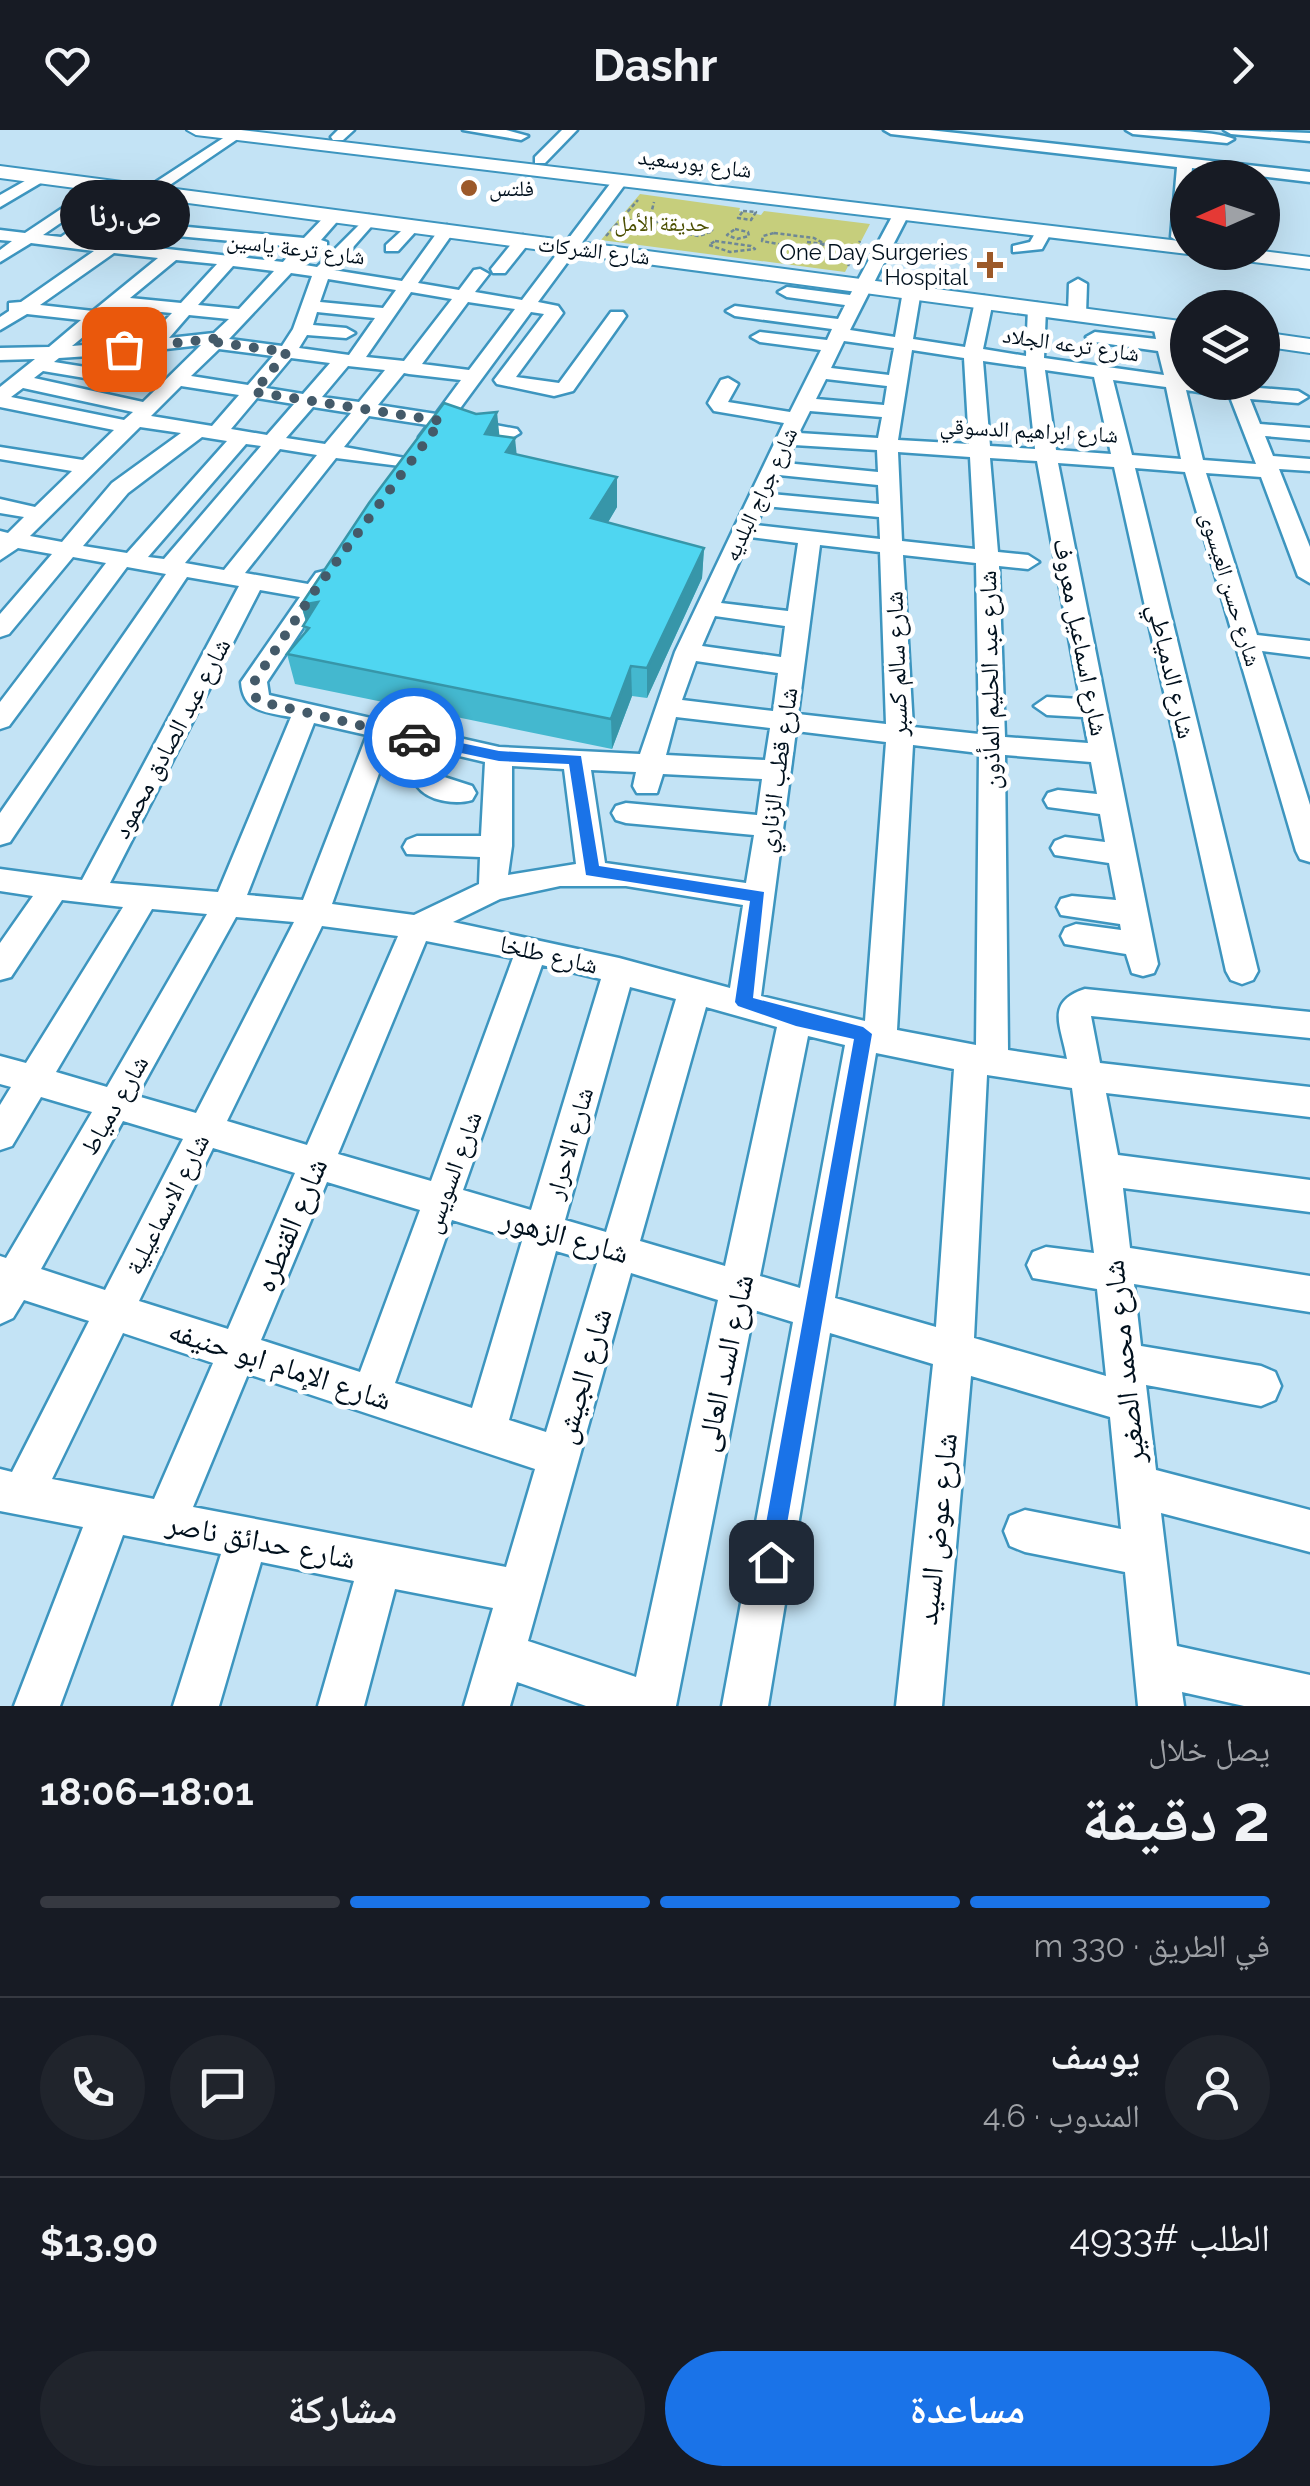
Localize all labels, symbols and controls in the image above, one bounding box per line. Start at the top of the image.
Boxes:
icon: heart [40,38,95,93]
icon: forward [1215,38,1270,93]
text: Dashr [593,39,717,92]
street label: شارع بورسعيد [637,143,753,184]
north arrow [1170,160,1280,270]
map controls [1170,160,1280,400]
place label: فلتس [489,175,534,202]
marker: فلتس [458,177,480,199]
callout: ص.رنا [59,179,189,249]
text: ص.رنا [88,196,162,233]
park label: حديقة الأمل [614,210,710,237]
street label: شارع ترعة ياسين [225,227,367,270]
street label: شارع الشركات [536,230,651,271]
place label: One Day Surgeries Hospital [780,239,968,290]
marker: One Day Surgeries Hospital [977,252,1003,278]
button: layers [1170,290,1280,400]
pin [82,307,167,392]
icon: bag [97,322,152,377]
street label: شارع ترعه الجلاد [1001,322,1141,367]
street label: شارع ابراهيم الدسوقي [939,412,1119,452]
street label: شارع جراج البلديه [718,423,803,566]
street label: شارع حسن العيسوى [1194,509,1267,670]
street label: شارع اسماعيل معروف [1046,536,1115,738]
street label: شارع عبد الحليم المأذون [972,570,1008,790]
street label: شارع سالم كسبر [878,590,916,738]
street label: شارع الدمياطي [1137,601,1202,743]
street label: شارع عبد الصادق محمود [106,633,237,844]
street label: شارع قطب الزناري [751,685,809,855]
courier [364,688,464,788]
icon: car [387,711,442,766]
street label: شارع طلخا [497,928,601,981]
street label: شارع دمياط [73,1050,155,1161]
street label: شارع الاحرار [539,1084,600,1203]
street label: شارع السويس [416,1107,489,1237]
street label: شارع الاسماعيلية [119,1129,216,1280]
street label: شارع القنطره [247,1153,336,1298]
street label: شارع الزهور [496,1200,633,1272]
street label: شارع محمد الصغير [1095,1258,1154,1467]
street label: شارع السد العالى [689,1271,762,1455]
street label: شارع الجيش [546,1304,620,1448]
street label: شارع الإمام ابو حنيفه [164,1312,396,1419]
street label: شارع عوض السيد [909,1431,966,1627]
street label: شارع حدائق ناصر [162,1505,359,1578]
pin [729,1520,814,1605]
icon: home [744,1535,799,1590]
text: يصل خلال [1148,1731,1270,1768]
text: 18:01–18:06 [40,1769,254,1814]
text: 2 دقيقة [1081,1780,1270,1856]
text: في الطريق · 330 m [1034,1927,1270,1964]
text: يوسف [1050,2033,1140,2078]
button: phone [40,2035,145,2140]
button: chat [170,2035,275,2140]
button: person [1165,2035,1270,2140]
text: المندوب · 4.6 [983,2097,1140,2134]
text: الطلب #4933 [1070,2215,1270,2260]
text: $13.90 [40,2220,158,2265]
button: مشاركة [40,2351,645,2466]
button: مساعدة [665,2351,1270,2466]

